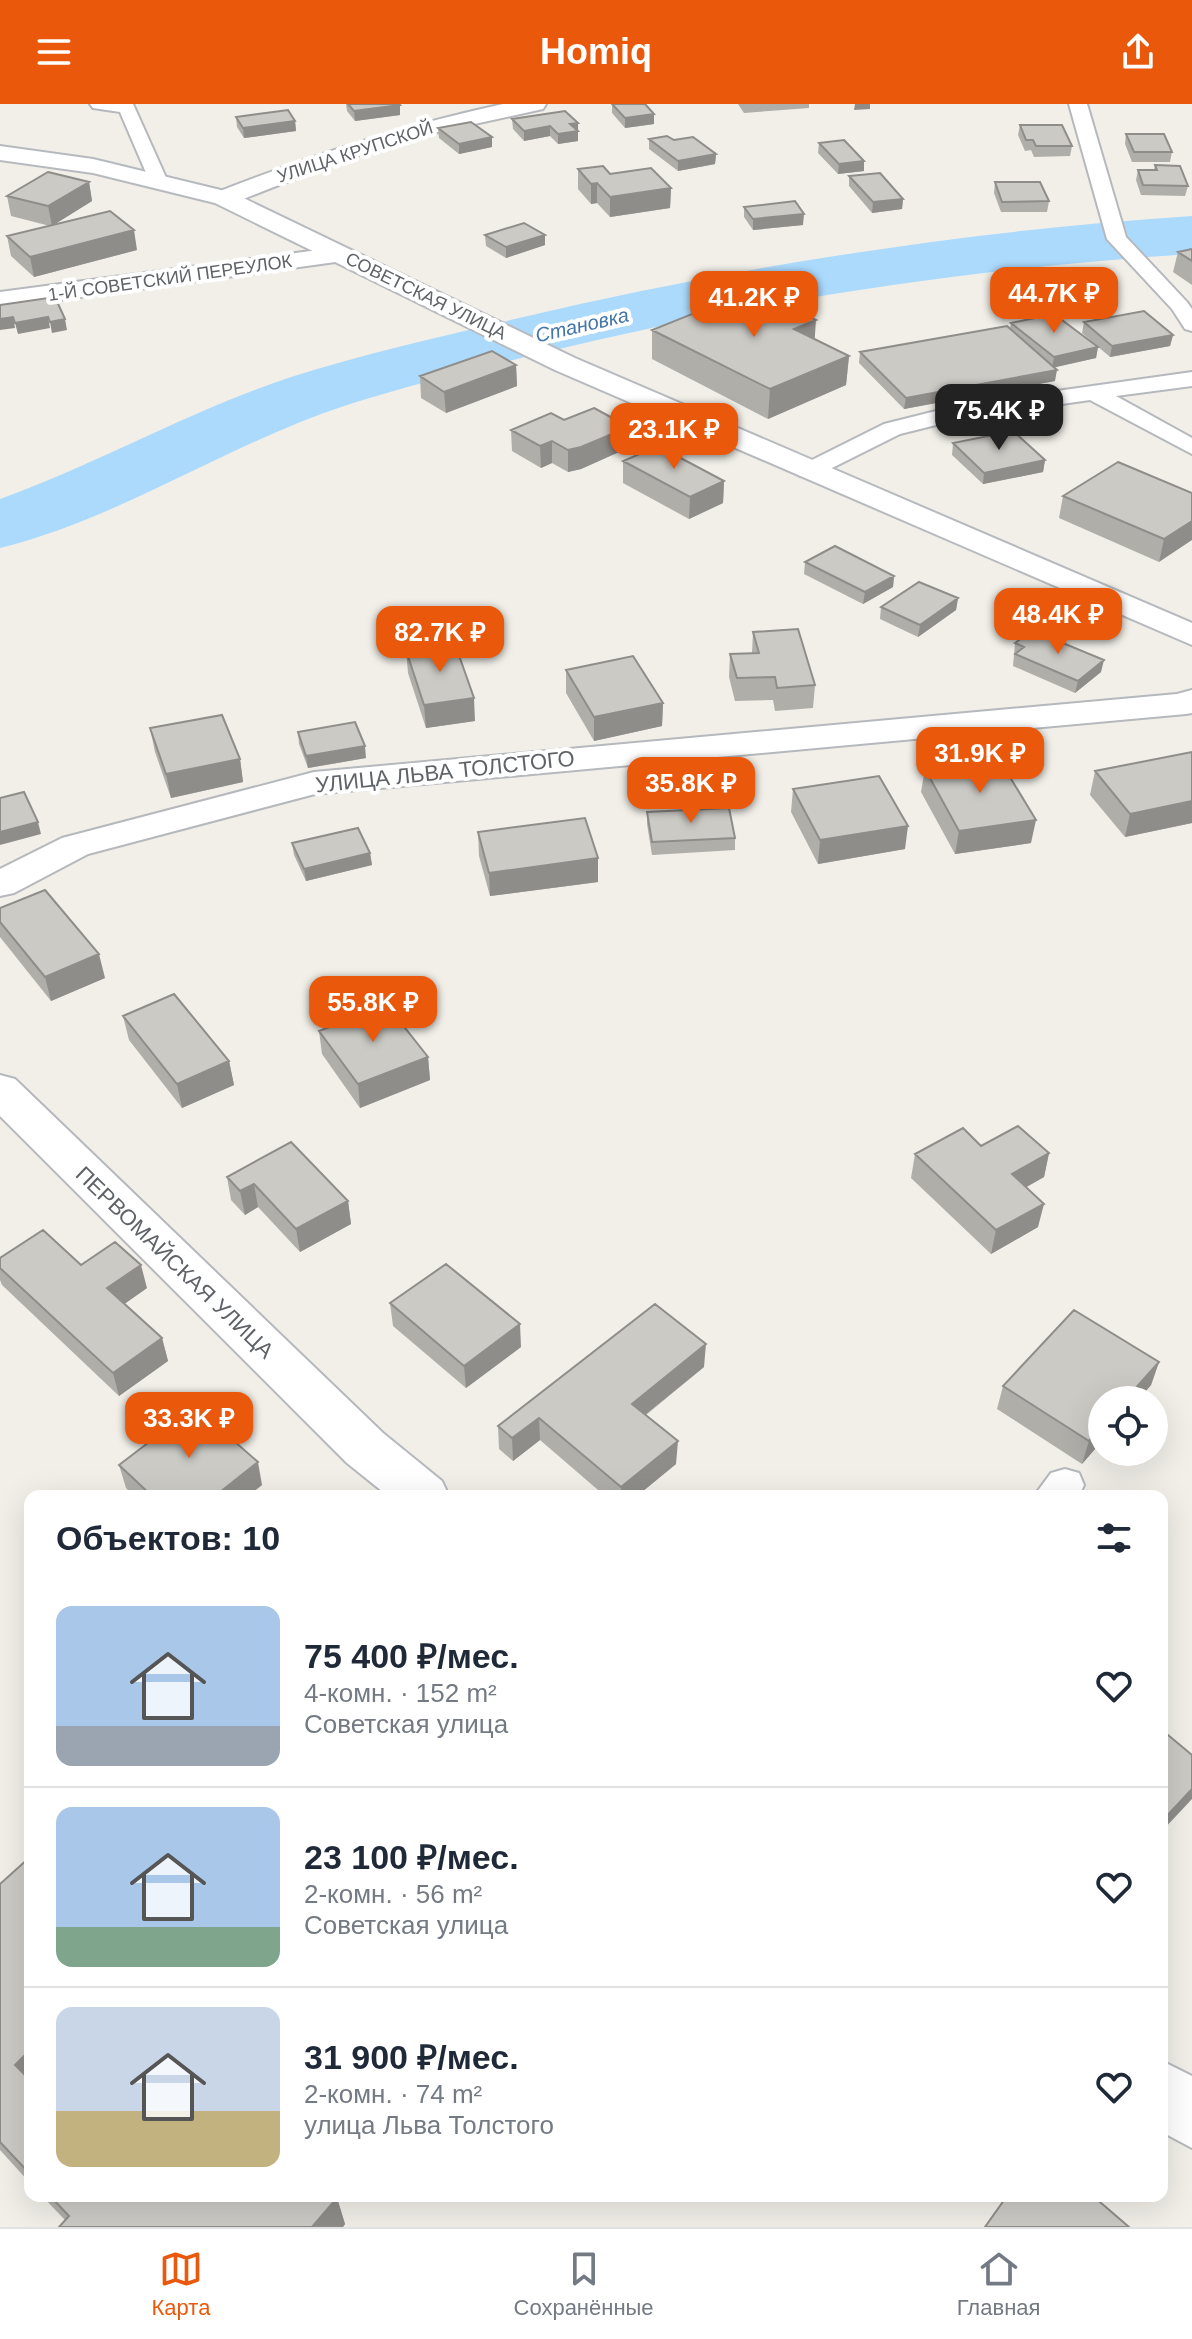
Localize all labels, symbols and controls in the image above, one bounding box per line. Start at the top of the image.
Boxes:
icon: menu [32,30,76,74]
icon: share [1116,30,1160,74]
text: Homiq [540,31,652,72]
street label: УЛИЦА КРУПСКОЙ [274,116,435,187]
street label: СОВЕТСКАЯ УЛИЦА [343,248,509,344]
street label: 1-Й СОВЕТСКИЙ ПЕРЕУЛОК [47,250,294,305]
pin: 44.7K ₽ [980,267,1128,335]
pin: 41.2K ₽ [680,271,828,339]
text: 44.7K ₽ [1008,278,1100,308]
text: 41.2K ₽ [708,282,800,312]
water label: Становка [533,304,631,346]
pin: 75.4K ₽ [925,384,1073,452]
text: 75.4K ₽ [953,395,1045,425]
pin: 23.1K ₽ [600,403,748,471]
text: 23.1K ₽ [628,414,720,444]
pin: 48.4K ₽ [984,588,1132,656]
text: 48.4K ₽ [1012,599,1104,629]
pin: 82.7K ₽ [366,606,514,674]
text: 82.7K ₽ [394,617,486,647]
pin: 31.9K ₽ [906,727,1054,795]
text: 31.9K ₽ [934,738,1026,768]
street label: УЛИЦА ЛЬВА ТОЛСТОГО [314,745,576,798]
pin: 35.8K ₽ [617,757,765,825]
text: 35.8K ₽ [645,768,737,798]
pin: 55.8K ₽ [299,976,447,1044]
text: 55.8K ₽ [327,987,419,1017]
street label: ПЕРВОМАЙСКАЯ УЛИЦА [71,1161,279,1364]
map controls [1088,1386,1168,1466]
button: locate [1088,1386,1168,1466]
pin: 33.3K ₽ [115,1392,263,1460]
text: 33.3K ₽ [143,1403,235,1433]
icon: filters [1092,1516,1136,1560]
text: Объектов: 10 [56,1519,280,1557]
text: 75 400 ₽/мес. [304,1637,519,1675]
icon: home [120,1638,216,1734]
icon: heart [1092,1664,1136,1708]
text: 4-комн. · 152 m² [304,1678,497,1708]
text: Советская улица [304,1709,508,1739]
text: 23 100 ₽/мес. [304,1838,519,1876]
icon: home [120,1839,216,1935]
icon: heart [1092,1865,1136,1909]
text: 2-комн. · 56 m² [304,1879,482,1909]
text: Советская улица [304,1910,508,1940]
text: 31 900 ₽/мес. [304,2038,519,2076]
icon: home [120,2039,216,2135]
icon: heart [1092,2065,1136,2109]
text: 2-комн. · 74 m² [304,2079,482,2109]
text: улица Льва Толстого [304,2110,554,2140]
tab: Карта [152,2247,210,2321]
tab: Сохранённые [514,2247,654,2321]
tab: Главная [957,2247,1040,2321]

